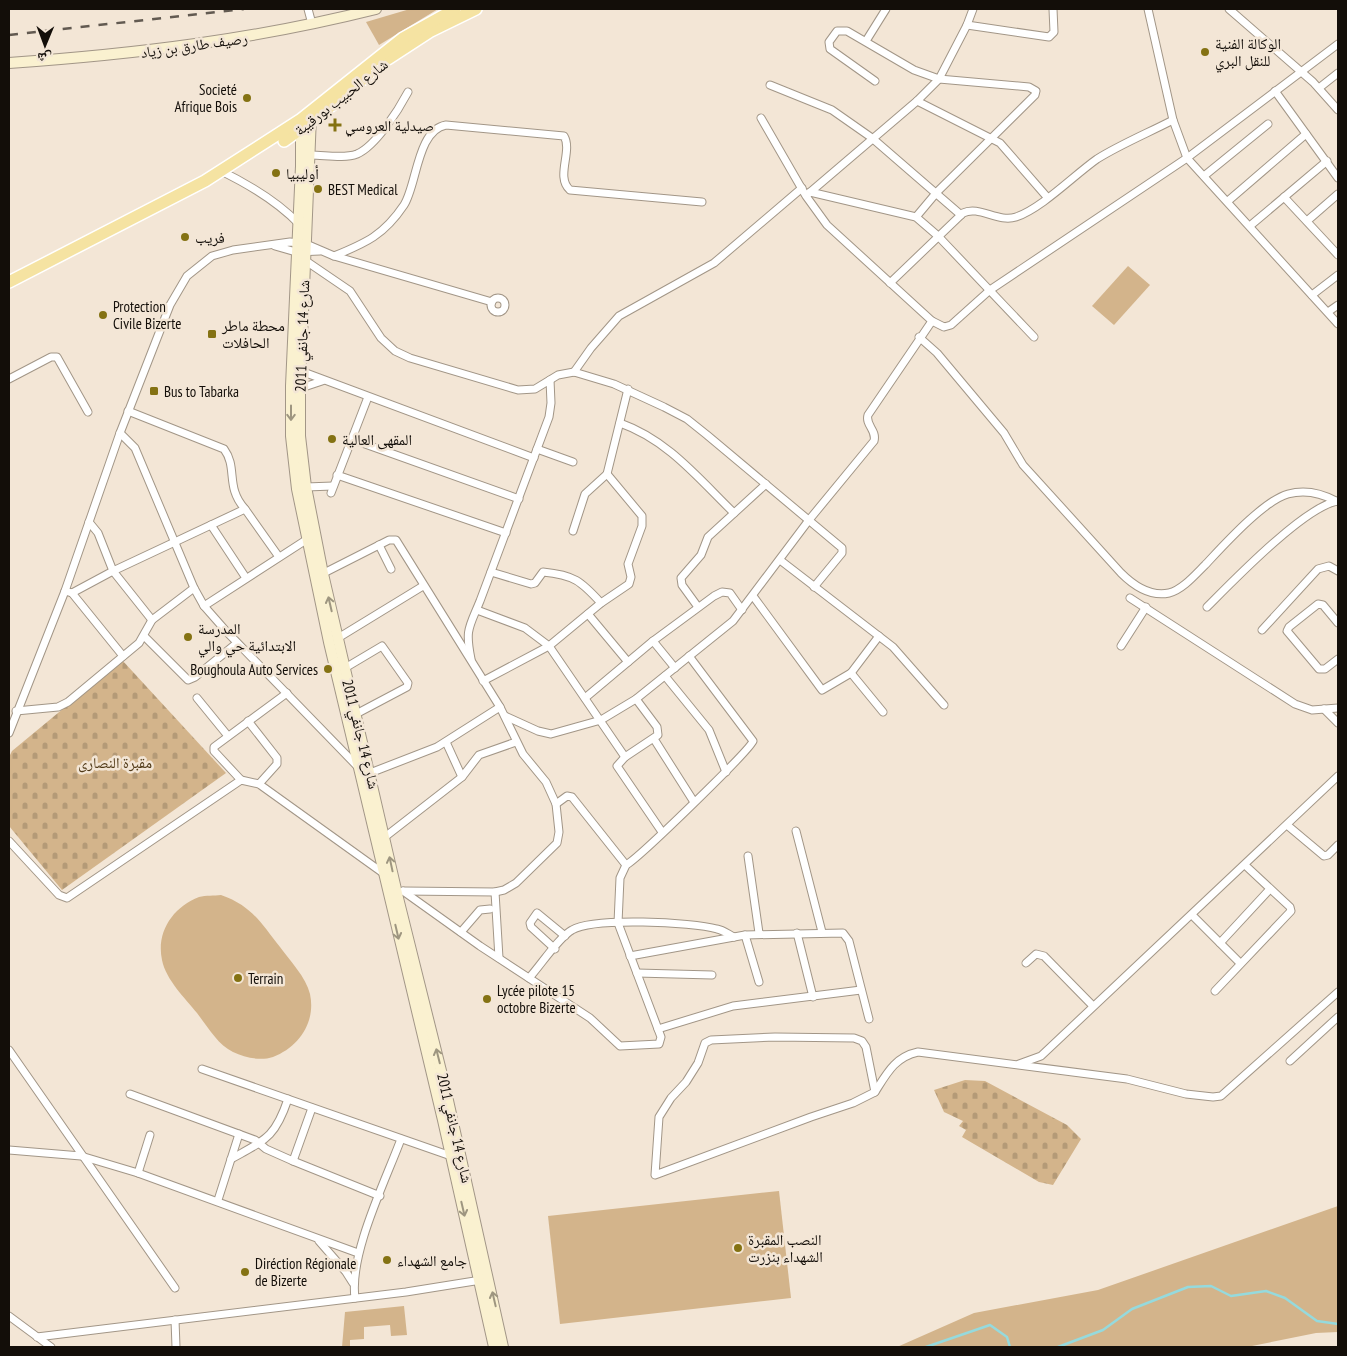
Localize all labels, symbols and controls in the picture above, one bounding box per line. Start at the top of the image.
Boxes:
north arrow [20,20,70,70]
street label: رصيف طارق بن زياد [139,28,249,63]
place label: الوكالة الفنية للنقل البري [1215,34,1281,72]
marker: الوكالة الفنية للنقل البري [1199,46,1211,58]
text: ش [37,49,52,67]
street label: شارع الحبيب بورقيبة [290,55,392,140]
place label: Societé Afrique Bois [174,80,237,116]
marker: Societé Afrique Bois [241,92,253,104]
place label: صيدلية العروسي [345,116,434,137]
marker: صيدلية العروسي [329,119,341,131]
place label: أوليبيا [286,164,319,183]
marker: أوليبيا [270,167,282,179]
place label: BEST Medical [328,180,398,199]
marker: BEST Medical [312,183,324,195]
place label: فريب [195,228,225,247]
marker: فريب [179,231,191,243]
street label: شارع 14 جانفي 2011 [291,279,316,392]
place label: Protection Civile Bizerte [113,297,181,333]
marker: Protection Civile Bizerte [97,309,109,321]
place label: محطة ماطر الحافلات [221,316,285,352]
marker: محطة ماطر الحافلات [206,328,218,340]
place label: Bus to Tabarka [164,382,239,401]
marker: Bus to Tabarka [148,385,160,397]
one-way arrow [286,404,296,421]
place label: المقهى العالية [342,430,412,450]
marker: المقهى العالية [326,433,338,445]
one-way arrow [325,596,334,612]
place label: المدرسة الابتدائية حي والي [198,619,296,657]
marker: المدرسة الابتدائية حي والي [182,631,194,643]
place label: Boughoula Auto Services [190,660,318,679]
marker: Boughoula Auto Services [322,663,334,675]
street label: شارع 14 جانفي 2011 [335,677,384,792]
park label: مقبرة النصارى [78,753,152,773]
one-way arrow [386,856,395,872]
one-way arrow [393,923,402,939]
place label: Terrain [248,969,283,988]
marker: Terrain [232,972,244,984]
place label: Lycée pilote 15 octobre Bizerte [497,981,576,1017]
marker: Lycée pilote 15 octobre Bizerte [481,993,493,1005]
one-way arrow [433,1048,442,1064]
street label: شارع 14 جانفي 2011 [430,1071,477,1186]
one-way arrow [459,1201,468,1217]
place label: النصب المقبرة الشهداء بنزرت [748,1230,823,1266]
marker: النصب المقبرة الشهداء بنزرت [732,1242,744,1254]
place label: جامع الشهداء [397,1251,468,1271]
place label: Diréction Régionale de Bizerte [255,1254,356,1290]
marker: جامع الشهداء [381,1254,393,1266]
marker: Diréction Régionale de Bizerte [239,1266,251,1278]
one-way arrow [489,1292,498,1308]

